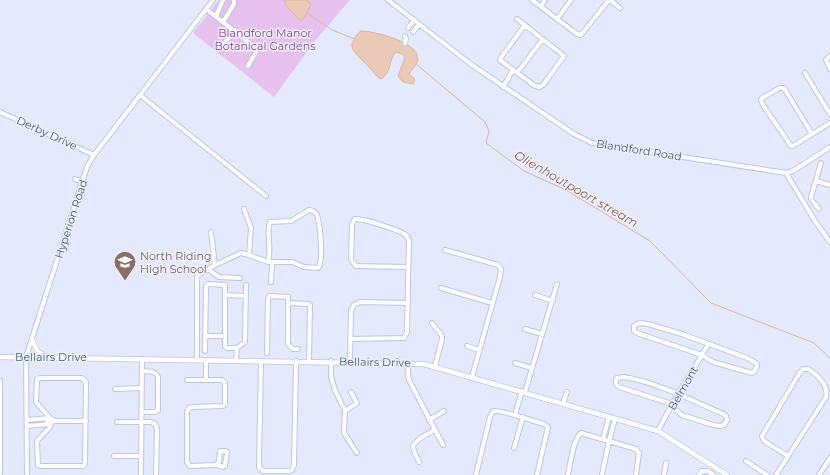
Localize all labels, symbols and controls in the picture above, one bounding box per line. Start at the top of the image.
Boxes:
park label: Blandford Manor Botanical Gardens [214,26,316,53]
street label: Derby Drive [15,113,80,153]
street label: Blandford Road [595,136,683,164]
water label: Olienhoutpoort stream [512,147,641,230]
street label: Hyperion Road [52,178,90,260]
school or university icon: North Riding High School [112,249,138,282]
place label: North Riding High School [140,249,212,276]
street label: Bellairs Drive [15,350,87,364]
street label: Bellairs Drive [339,354,411,370]
street label: Belmont [665,363,701,412]

